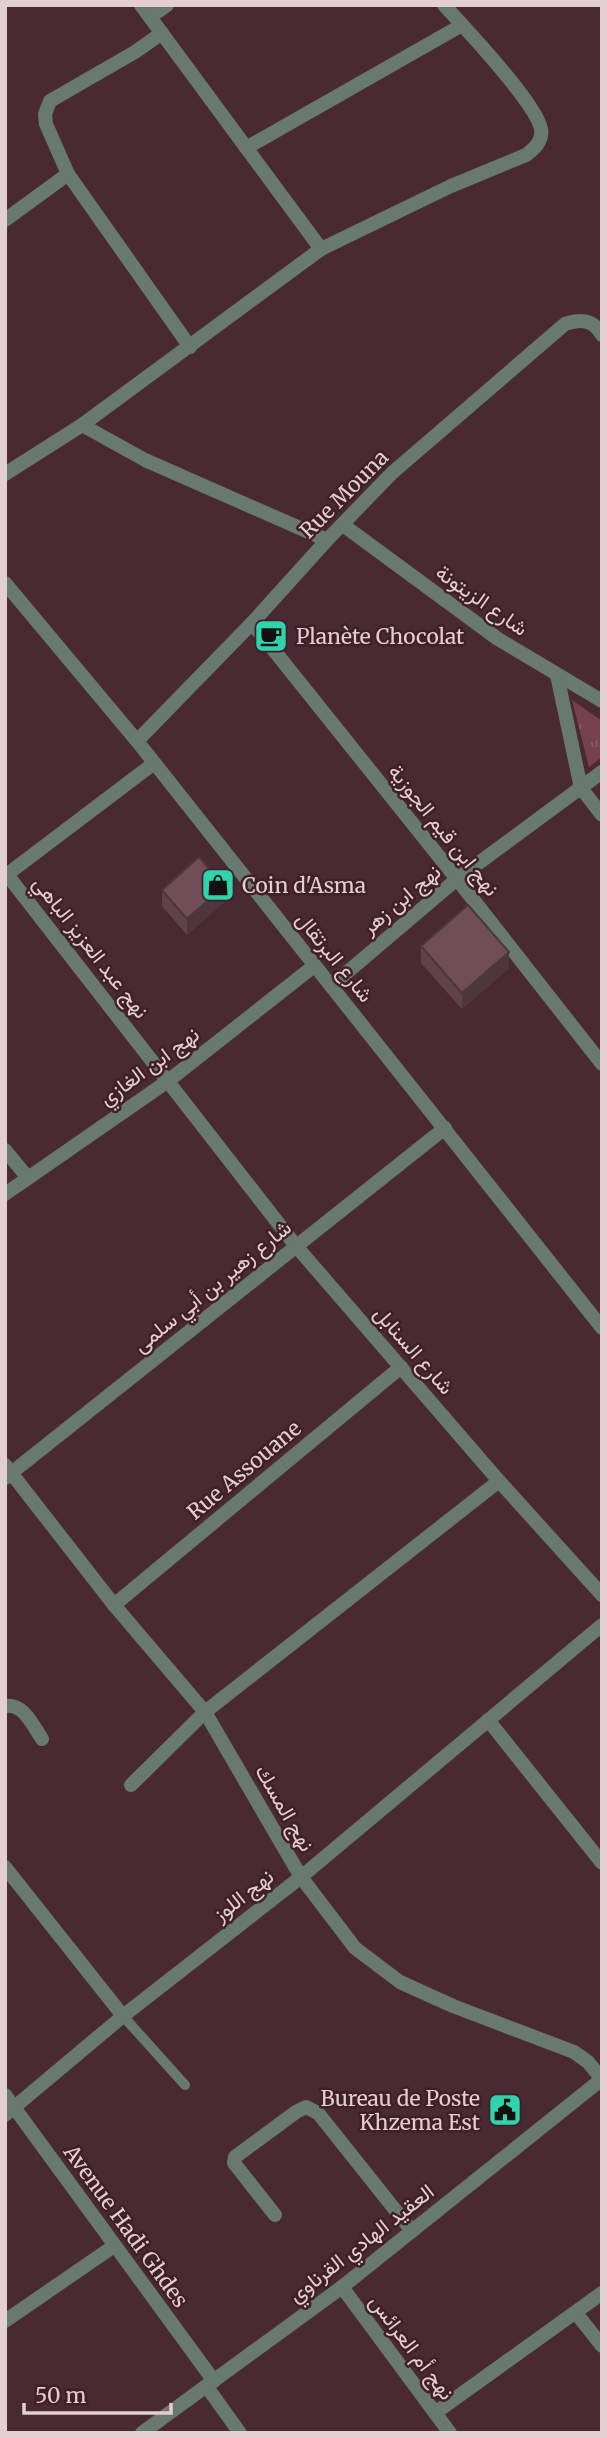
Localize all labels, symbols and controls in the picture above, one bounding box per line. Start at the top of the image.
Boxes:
street label: Rue Mouna [294,444,394,544]
street label: شارع الزيتونة [430,558,533,642]
cafe icon: Planète Chocolat [252,617,290,655]
place label: Planète Chocolat [296,623,464,650]
street label: نهج ابن قيم الجوزية [382,759,505,902]
street label: نهج ابن زهر [355,858,447,941]
shop icon: Coin d'Asma [199,866,237,904]
street label: نهج عبد العزيز الباهي [24,870,155,1026]
place label: Coin d'Asma [242,872,366,899]
street label: شارع البرتقال [290,906,380,1008]
street label: نهج ابن الغازي [94,1021,207,1115]
street label: شارع زهير بن أبي سلمى [127,1214,299,1361]
street label: شارع السنابل [367,1300,460,1401]
street label: Rue Assouane [182,1415,306,1525]
street label: نهج المسك [249,1760,321,1857]
street label: نهج اللوز [206,1863,280,1929]
place label: Bureau de Poste Khzema Est [321,2085,480,2136]
public building icon: Bureau de Poste Khzema Est [486,2091,524,2129]
street label: Avenue Hadi Ghdes [57,2139,194,2313]
street label: العقيد الهادي القرناوي [283,2178,442,2311]
street label: نهج أم العرائس [363,2289,460,2406]
scale bar [24,2372,172,2416]
text: 50 m [35,2382,86,2409]

